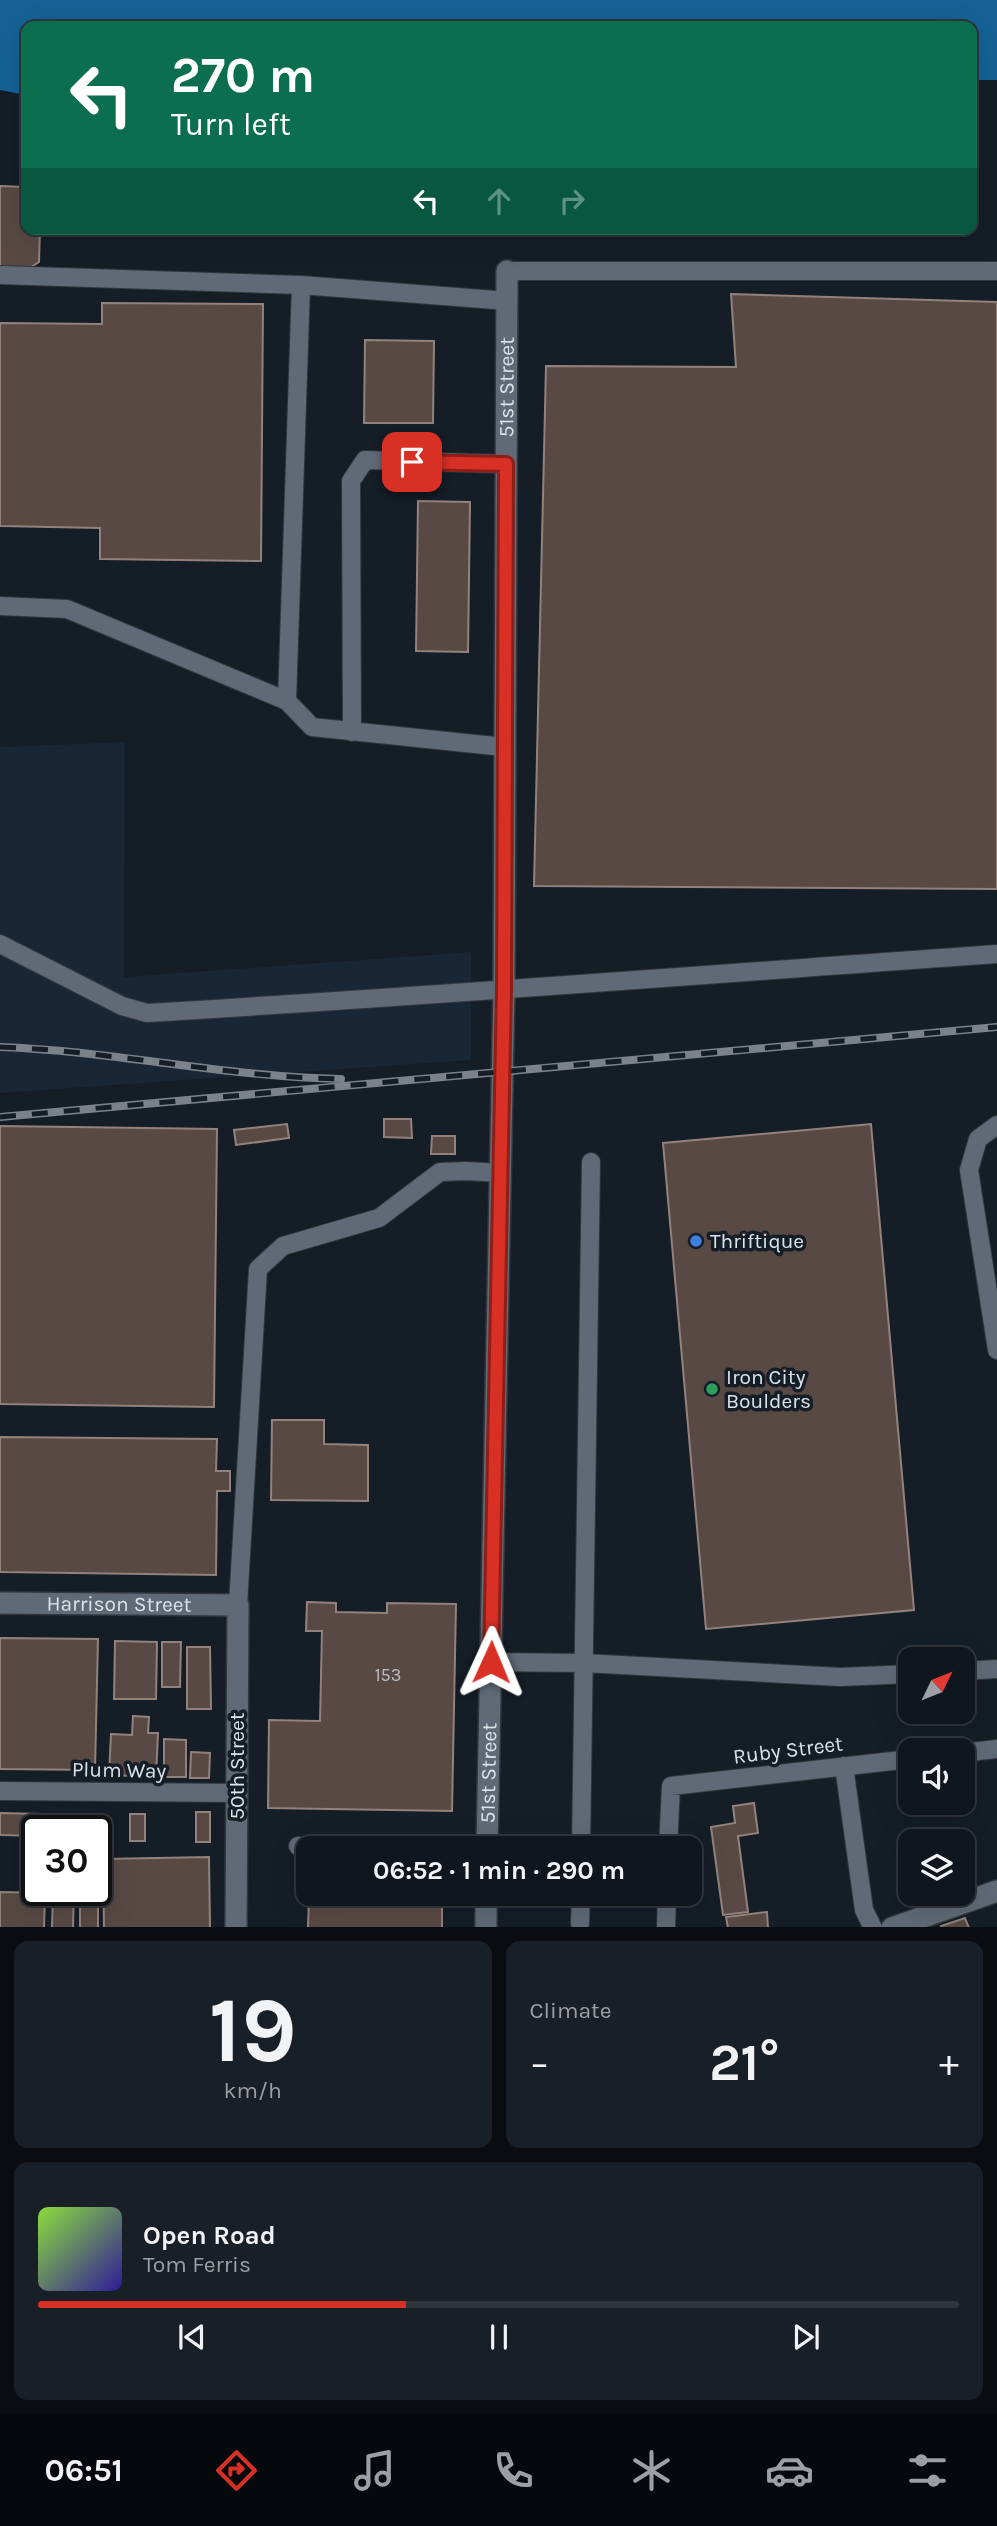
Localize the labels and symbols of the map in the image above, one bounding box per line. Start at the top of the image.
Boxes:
street label: 51st Street [494,337,519,437]
pin [382,432,442,492]
place label: Thriftique [710,1229,804,1253]
marker: Thriftique [688,1233,704,1249]
place label: Iron City Boulders [726,1365,811,1413]
marker: Iron City Boulders [704,1381,720,1397]
street label: Harrison Street [46,1591,192,1617]
position arrow [454,1625,528,1699]
north arrow [898,1647,975,1724]
house number: 153 [375,1664,401,1686]
street label: 50th Street [225,1712,249,1820]
street label: 51st Street [475,1722,501,1823]
street label: Ruby Street [732,1731,844,1769]
street label: Plum Way [72,1757,167,1783]
speed limit sign: 30 [21,1815,112,1906]

